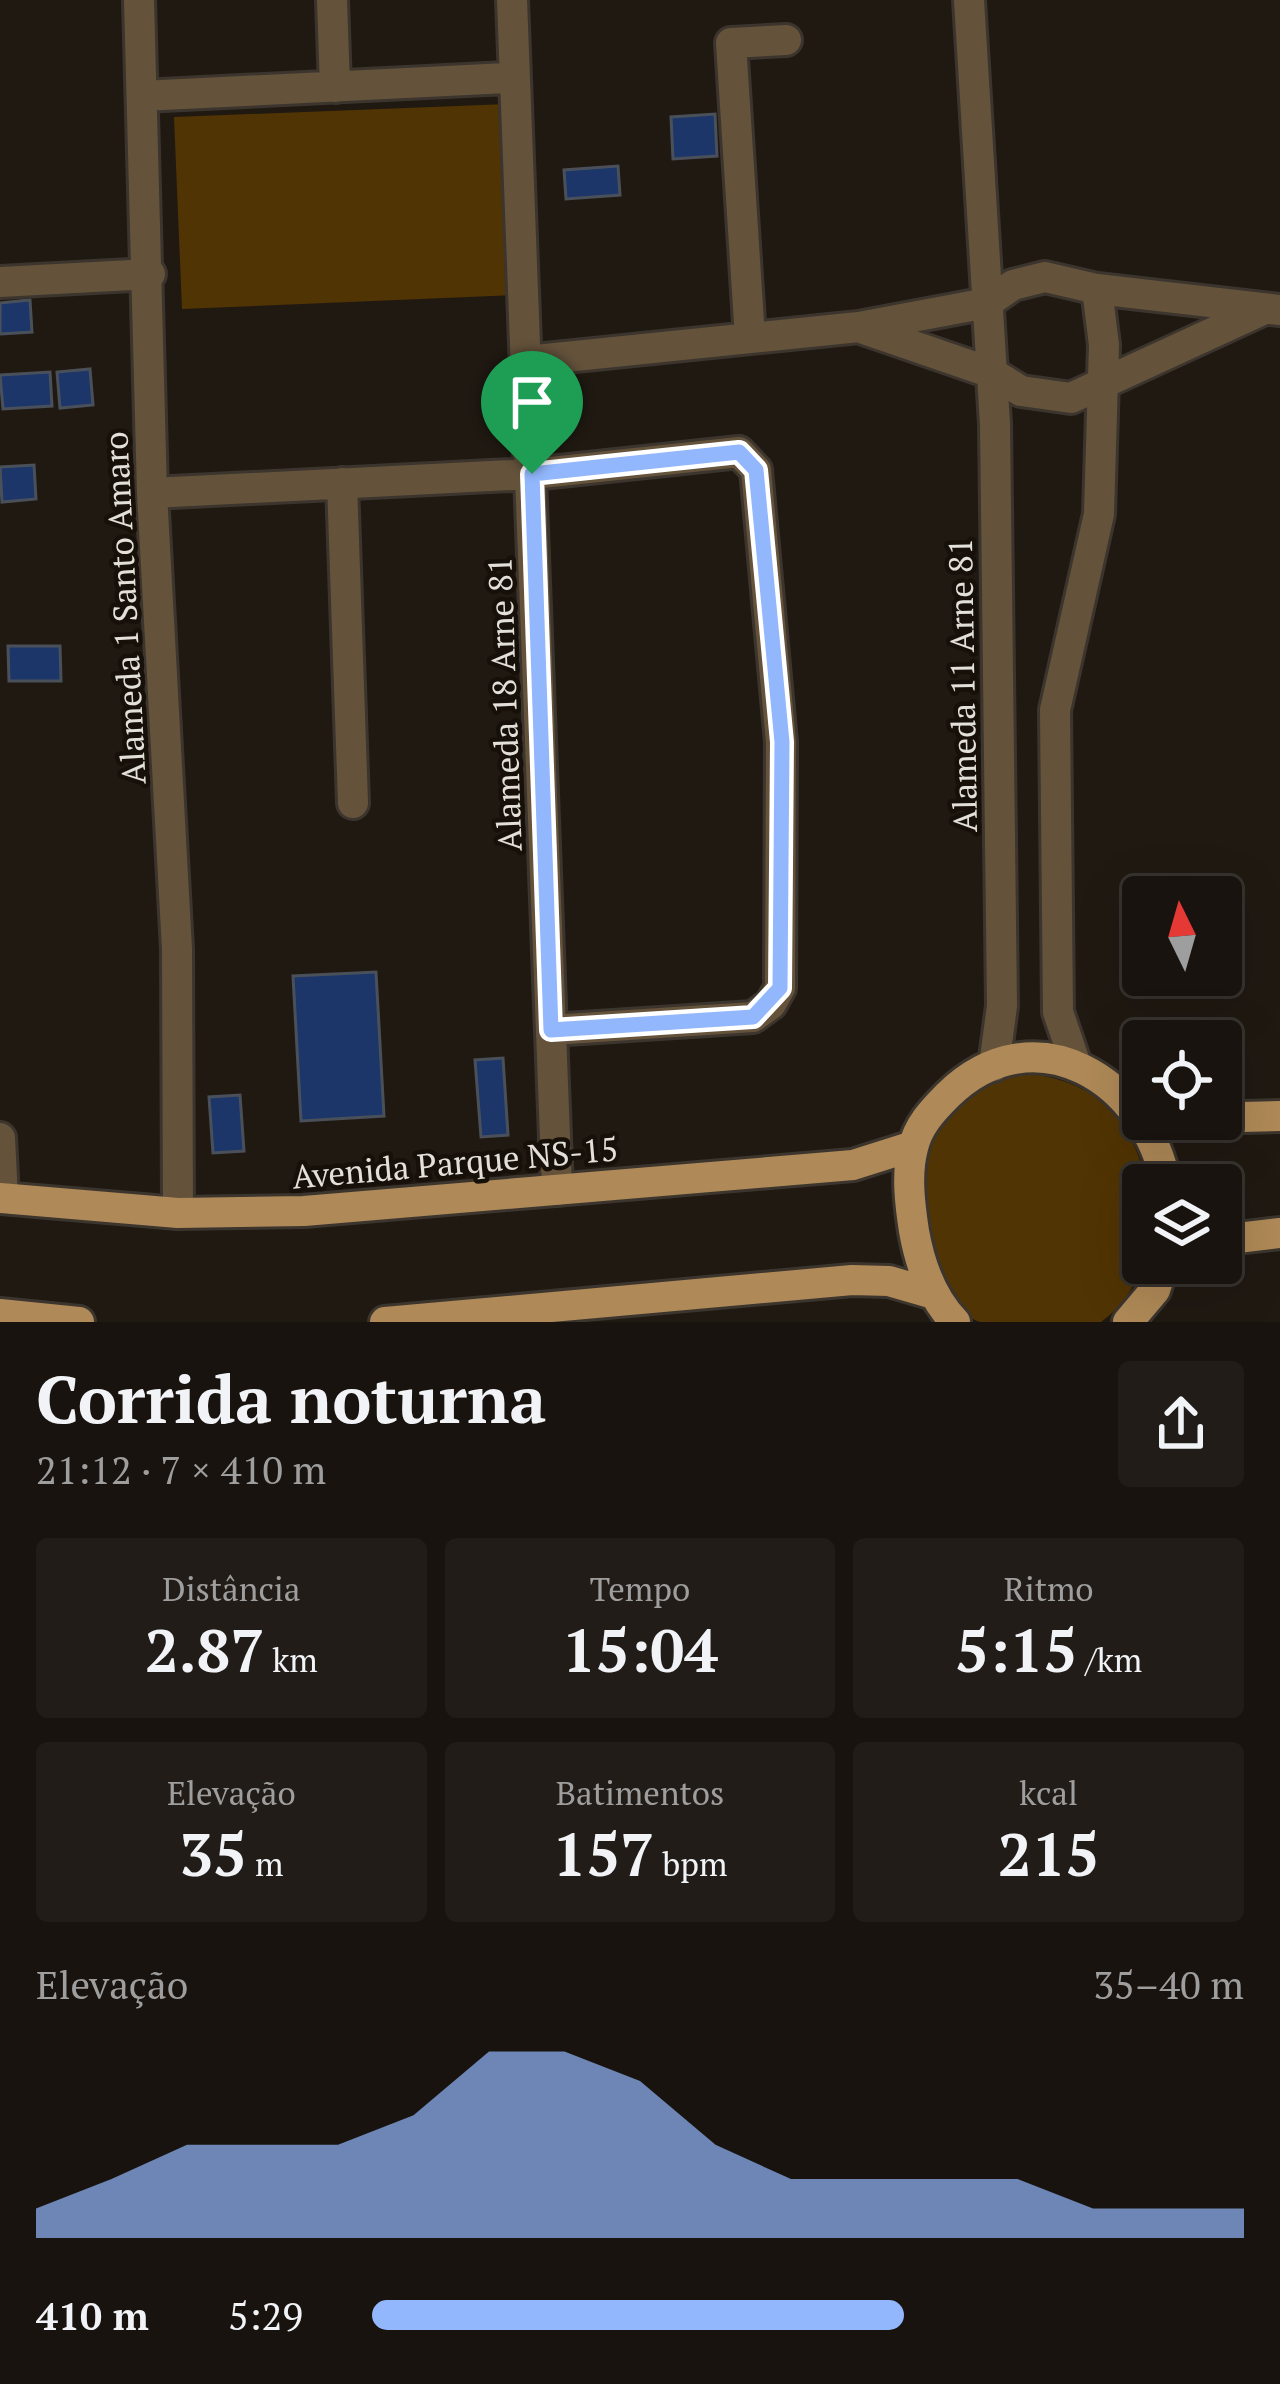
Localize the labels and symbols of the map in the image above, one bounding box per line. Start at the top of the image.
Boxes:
pin [481,351,583,474]
street label: Alameda 1 Santo Amaro [93,430,155,786]
street label: Alameda 11 Arne 81 [938,537,986,833]
street label: Alameda 18 Arne 81 [477,556,531,852]
north arrow [1122,876,1242,996]
street label: Avenida Parque NS-15 [290,1126,620,1198]

